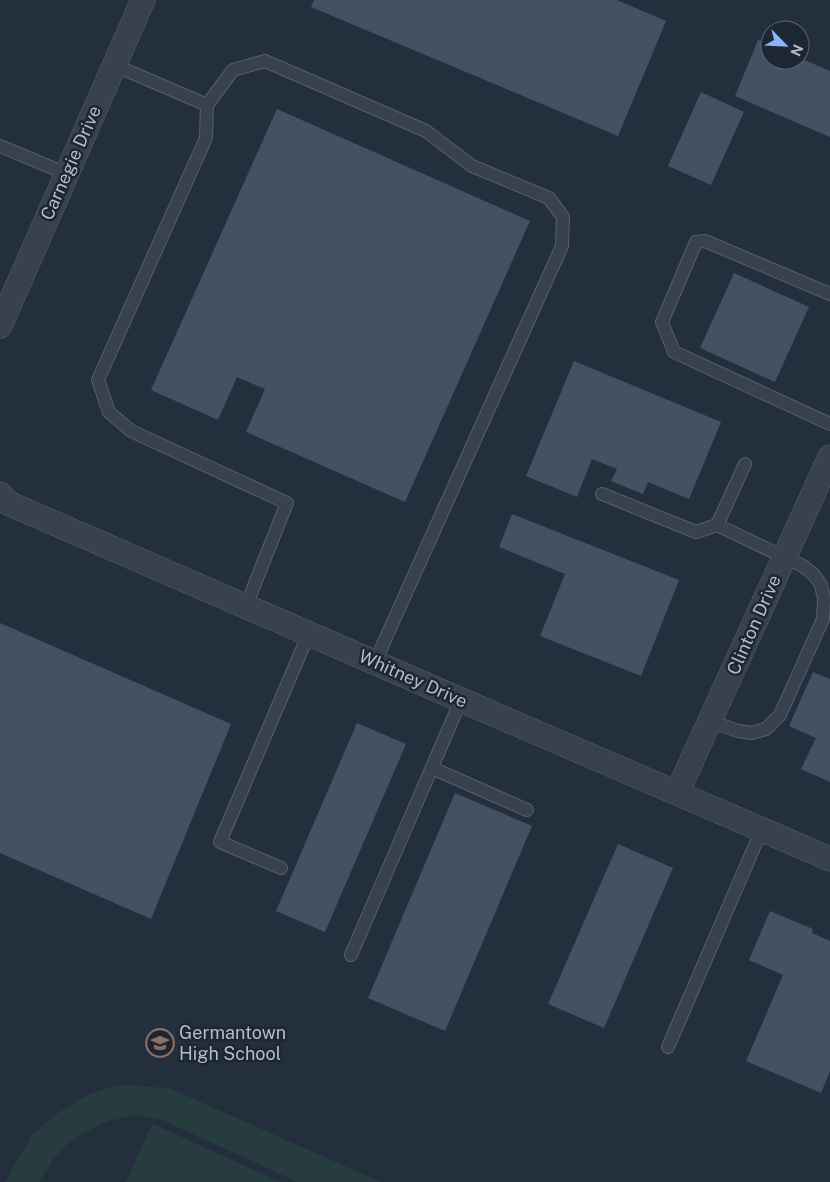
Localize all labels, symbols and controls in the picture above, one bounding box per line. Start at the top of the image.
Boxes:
north arrow [760,20,810,70]
text: N [787,42,806,59]
street label: Carnegie Drive [36,102,105,223]
street label: Clinton Drive [722,572,785,678]
street label: Whitney Drive [356,645,471,712]
place label: Germantown High School [179,1022,286,1064]
school or university icon: Germantown High School [145,1028,175,1058]

